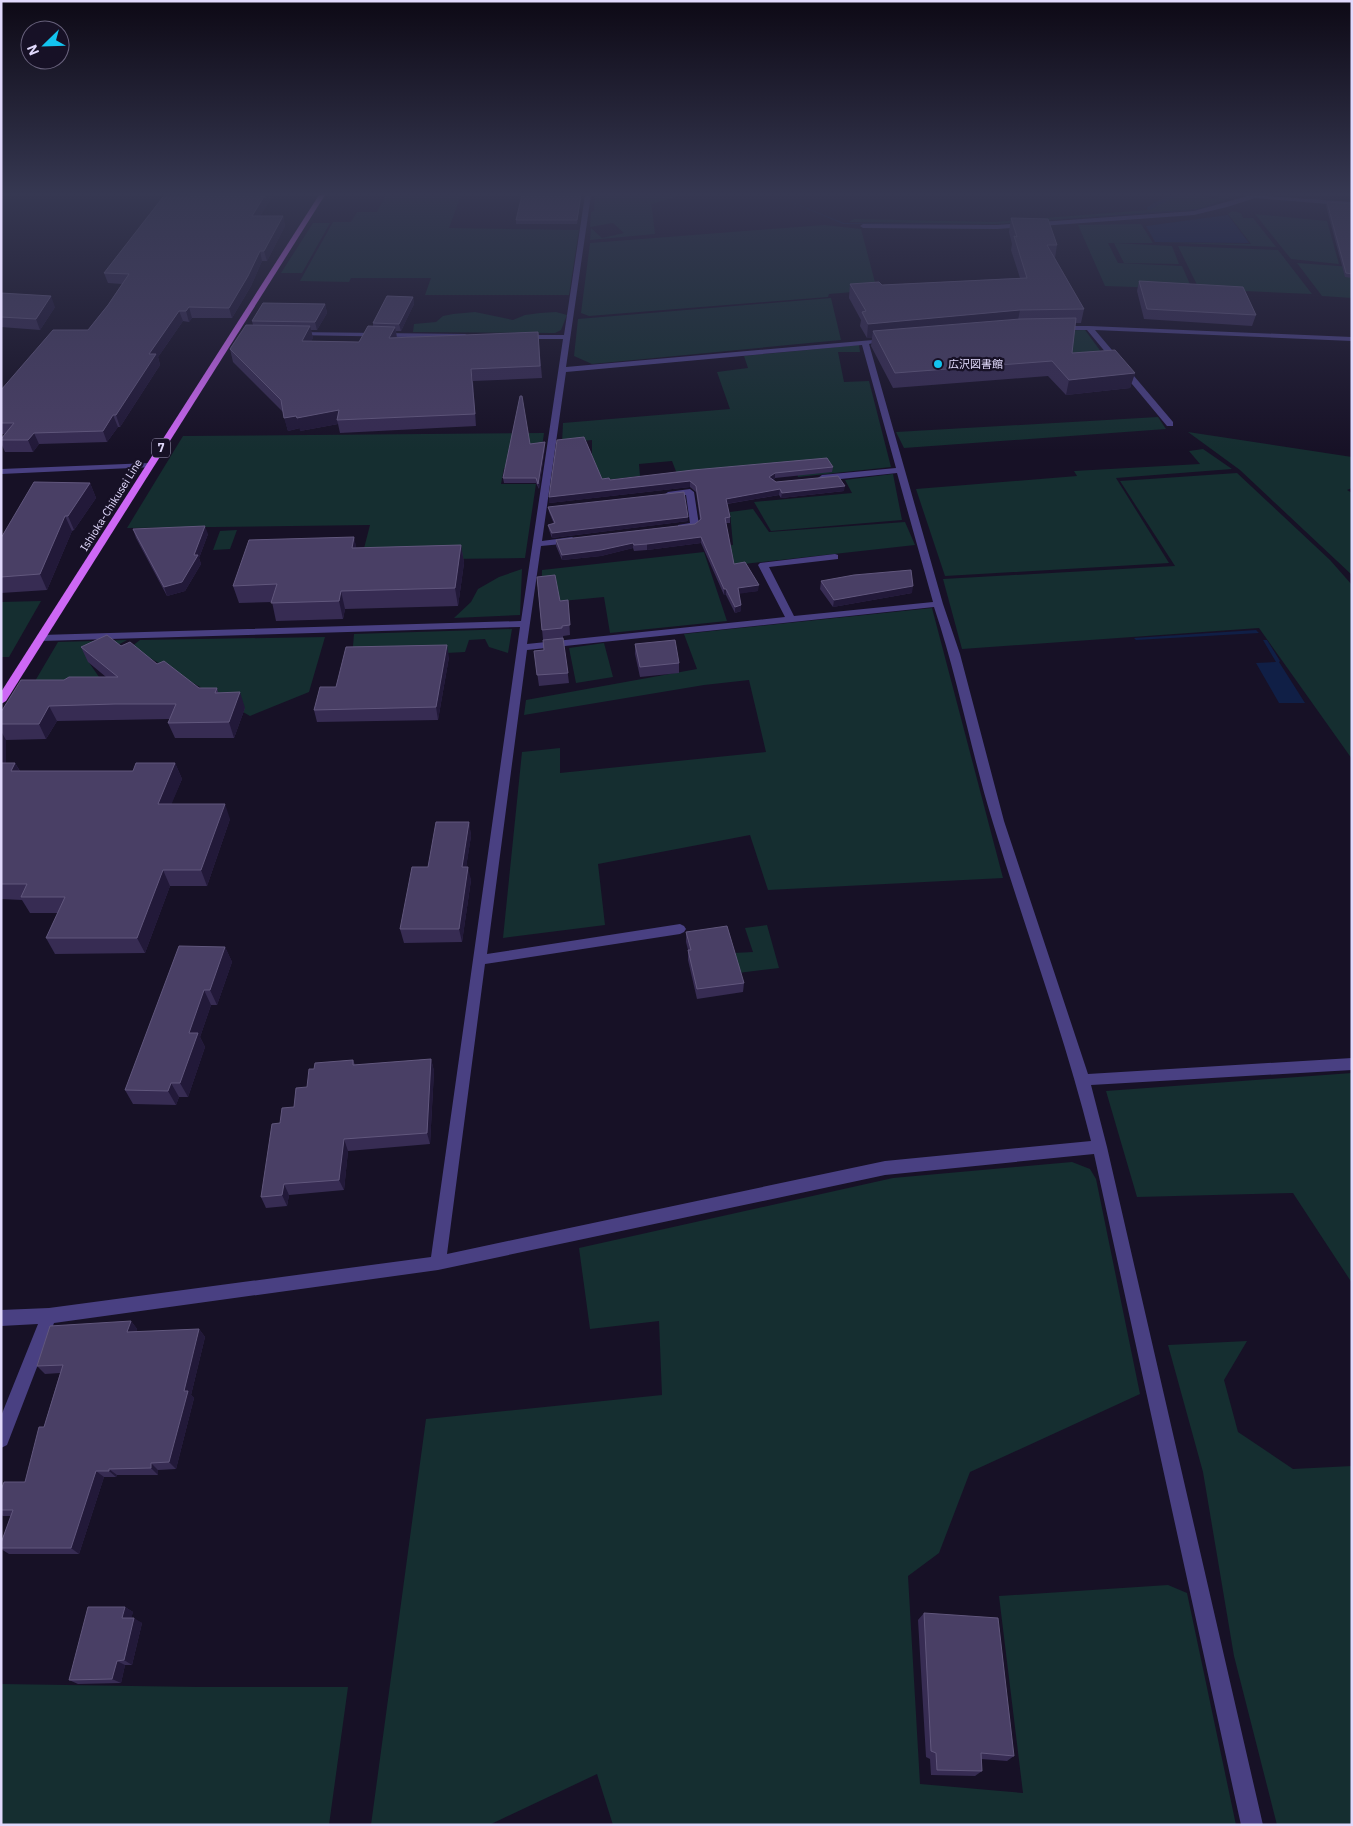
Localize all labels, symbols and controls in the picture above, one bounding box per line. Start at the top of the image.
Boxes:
north arrow [20,20,70,70]
text: N [23,42,43,58]
place label: 広沢図書館 [948,357,1003,371]
marker: 広沢図書館 [932,358,944,370]
road number: 7 [152,438,170,458]
street label: Ishioka-Chikusei Line [77,456,145,554]

